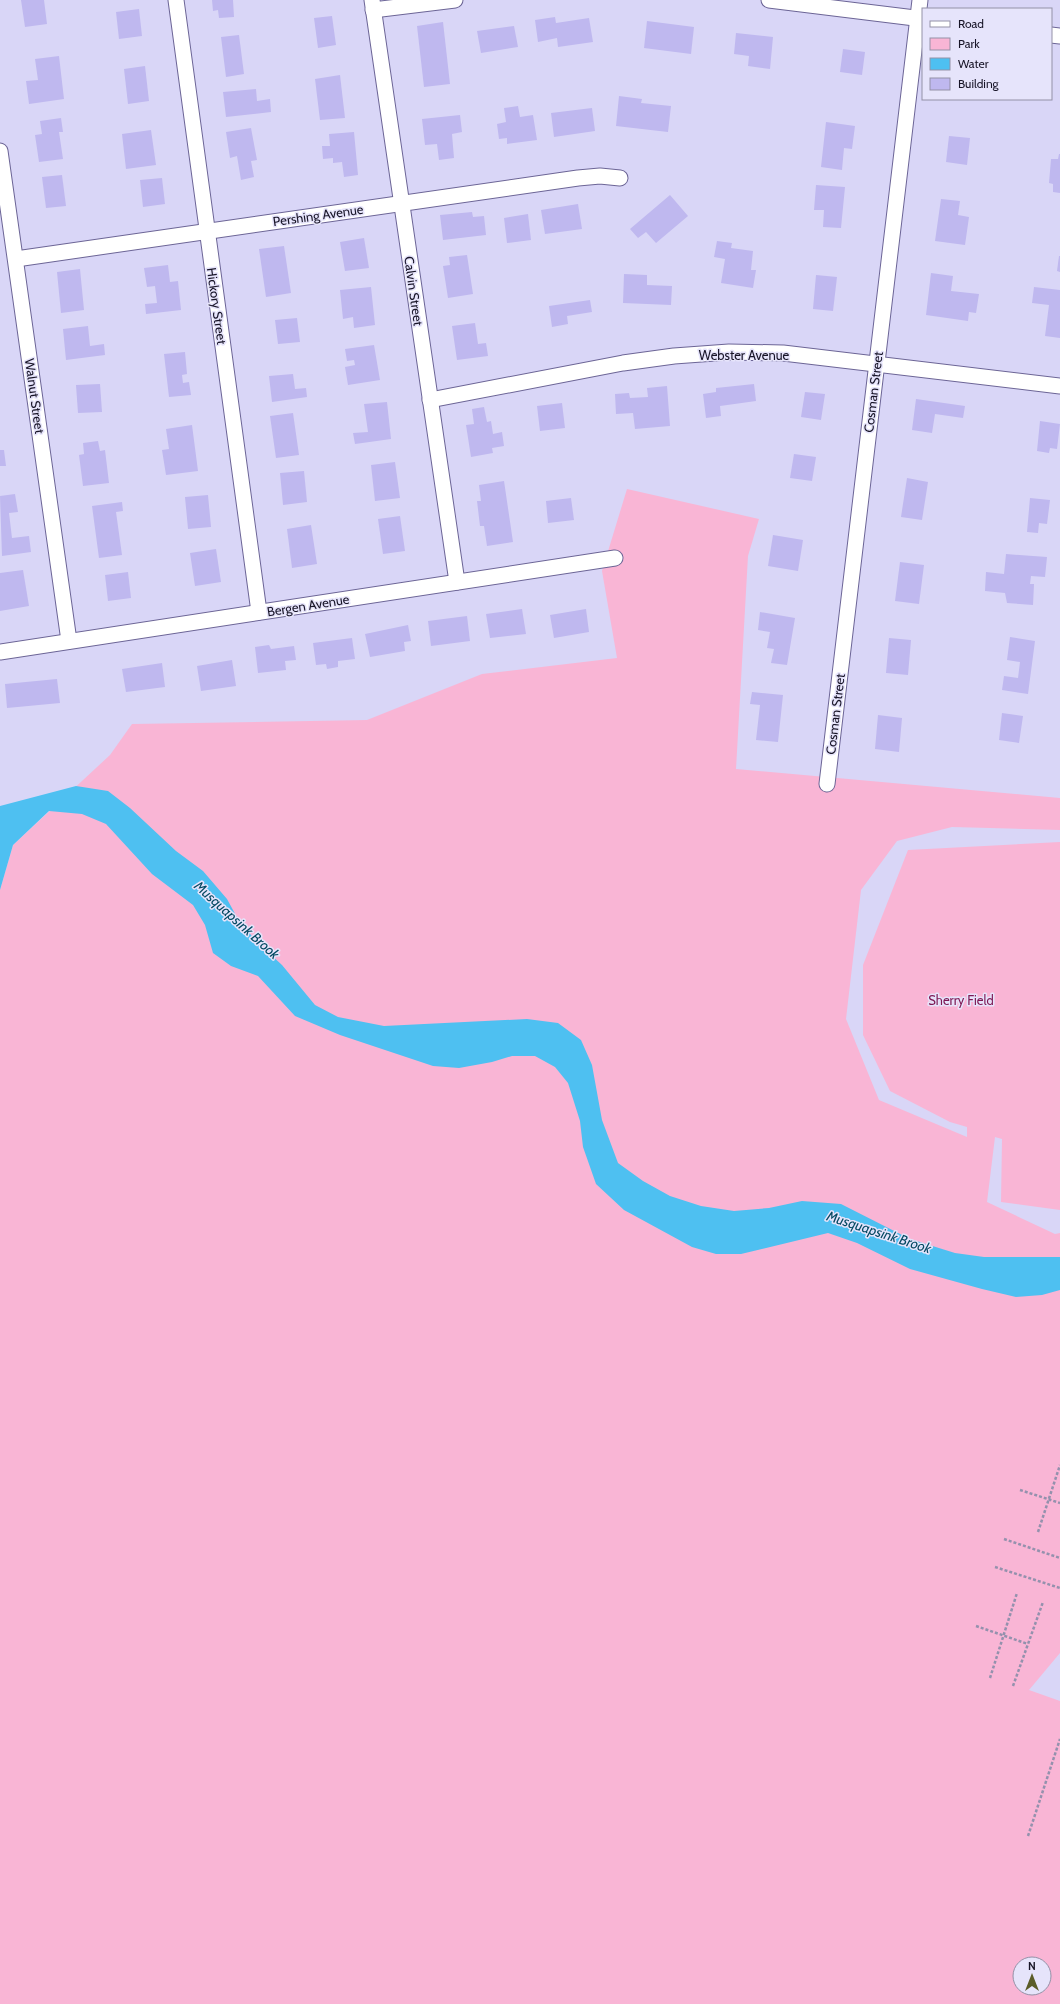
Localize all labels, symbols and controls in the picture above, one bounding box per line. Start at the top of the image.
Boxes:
legend [922,8,1052,100]
text: Road [958,16,984,31]
text: Park [958,36,980,51]
text: Water [958,56,989,71]
text: Building [958,76,1000,91]
street label: Pershing Avenue [272,201,365,229]
street label: Calvin Street [401,255,427,327]
street label: Hickory Street [204,267,230,346]
street label: Webster Avenue [699,347,789,363]
street label: Cosman Street [860,350,886,433]
street label: Walnut Street [22,357,48,435]
street label: Bergen Avenue [266,591,351,619]
street label: Cosman Street [822,672,848,755]
water label: Musquapsink Brook [190,876,284,964]
park label: Sherry Field [928,992,994,1008]
water label: Musquapsink Brook [824,1206,934,1258]
north arrow [1012,1956,1052,1996]
text: N [1028,1959,1036,1973]

